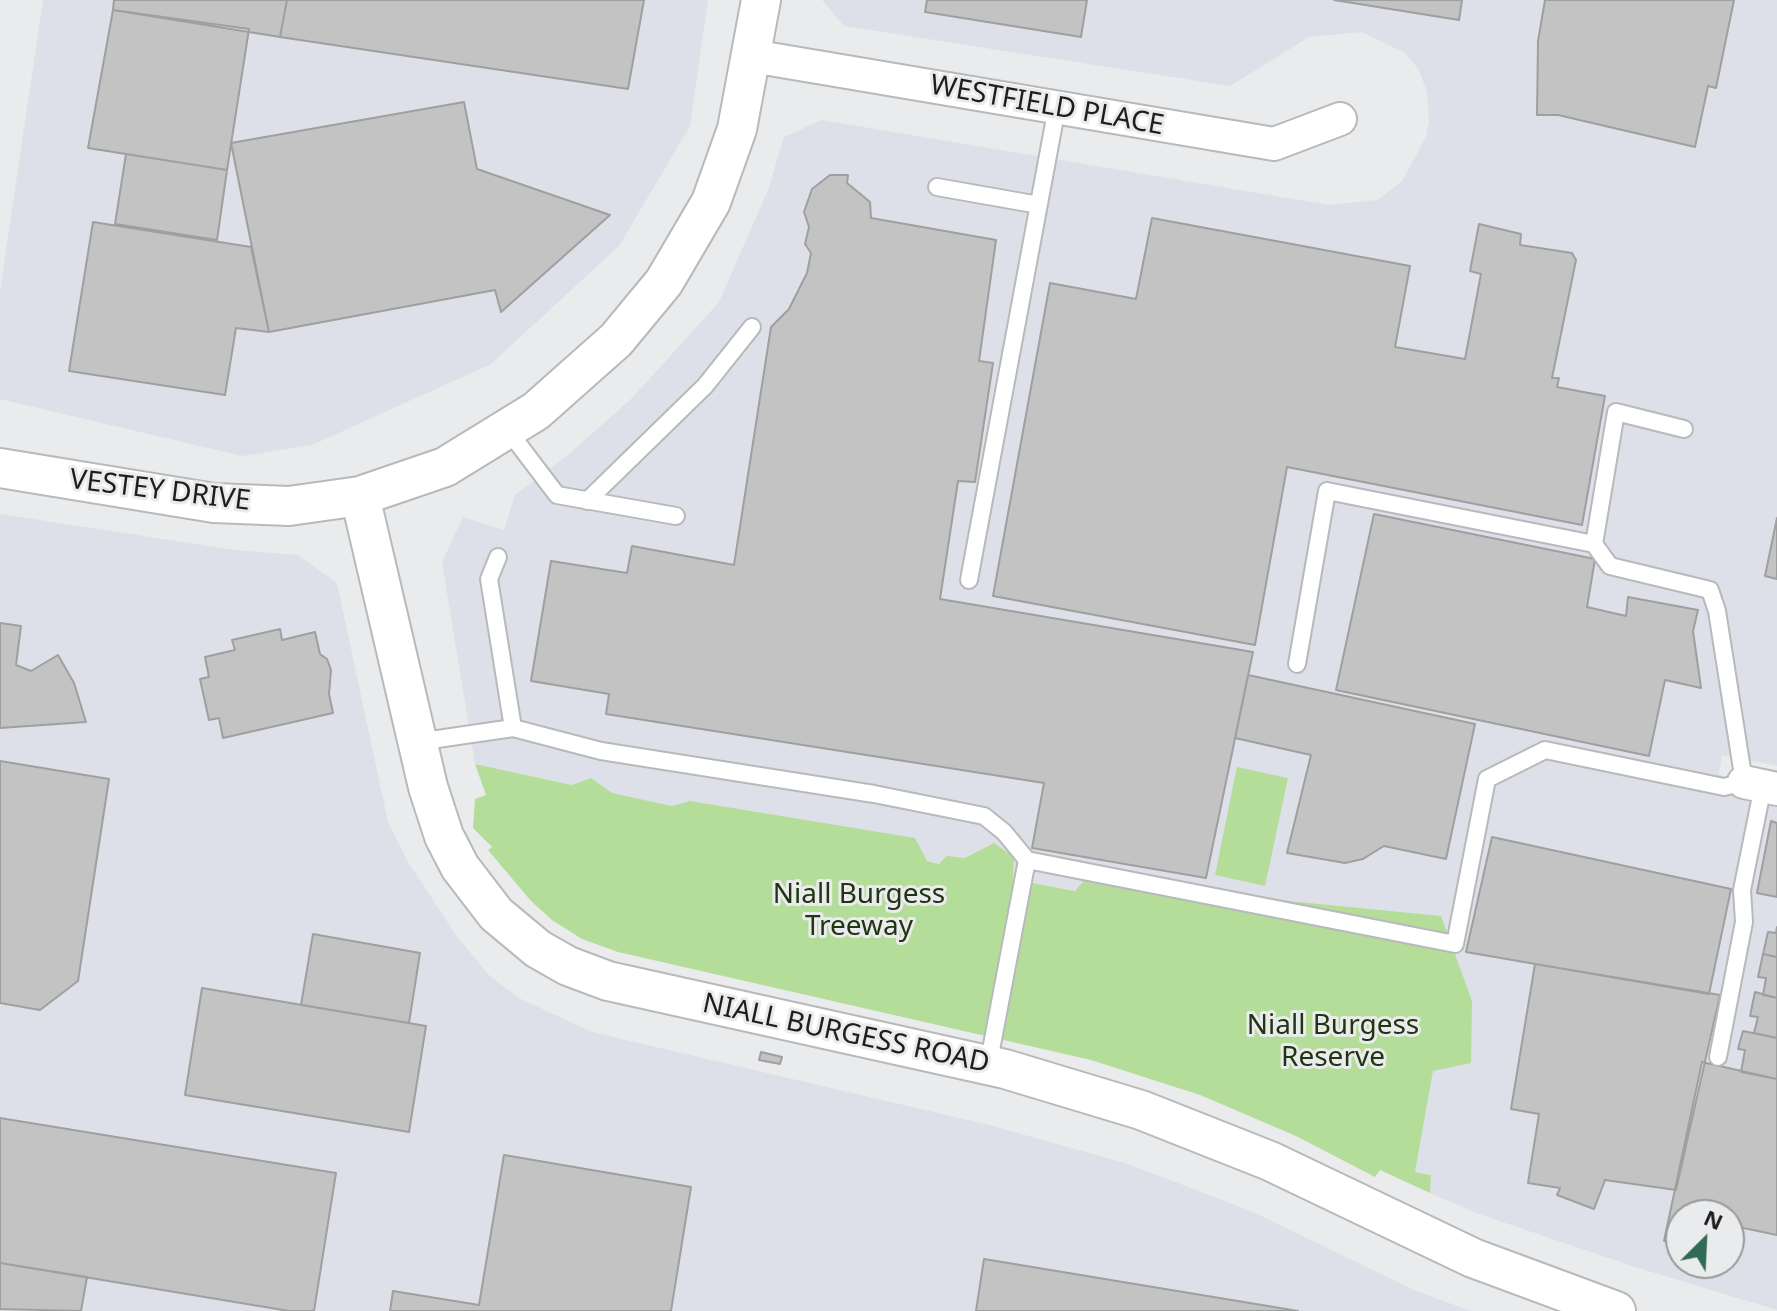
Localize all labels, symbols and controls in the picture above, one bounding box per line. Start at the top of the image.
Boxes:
street label: WESTFIELD PLACE [928,69,1166,143]
street label: VESTEY DRIVE [68,463,252,519]
park label: Niall Burgess Treeway [773,878,945,944]
street label: NIALL BURGESS ROAD [700,987,992,1081]
park label: Niall Burgess Reserve [1247,1009,1419,1075]
north arrow [1665,1199,1745,1279]
text: N [1700,1202,1728,1236]

